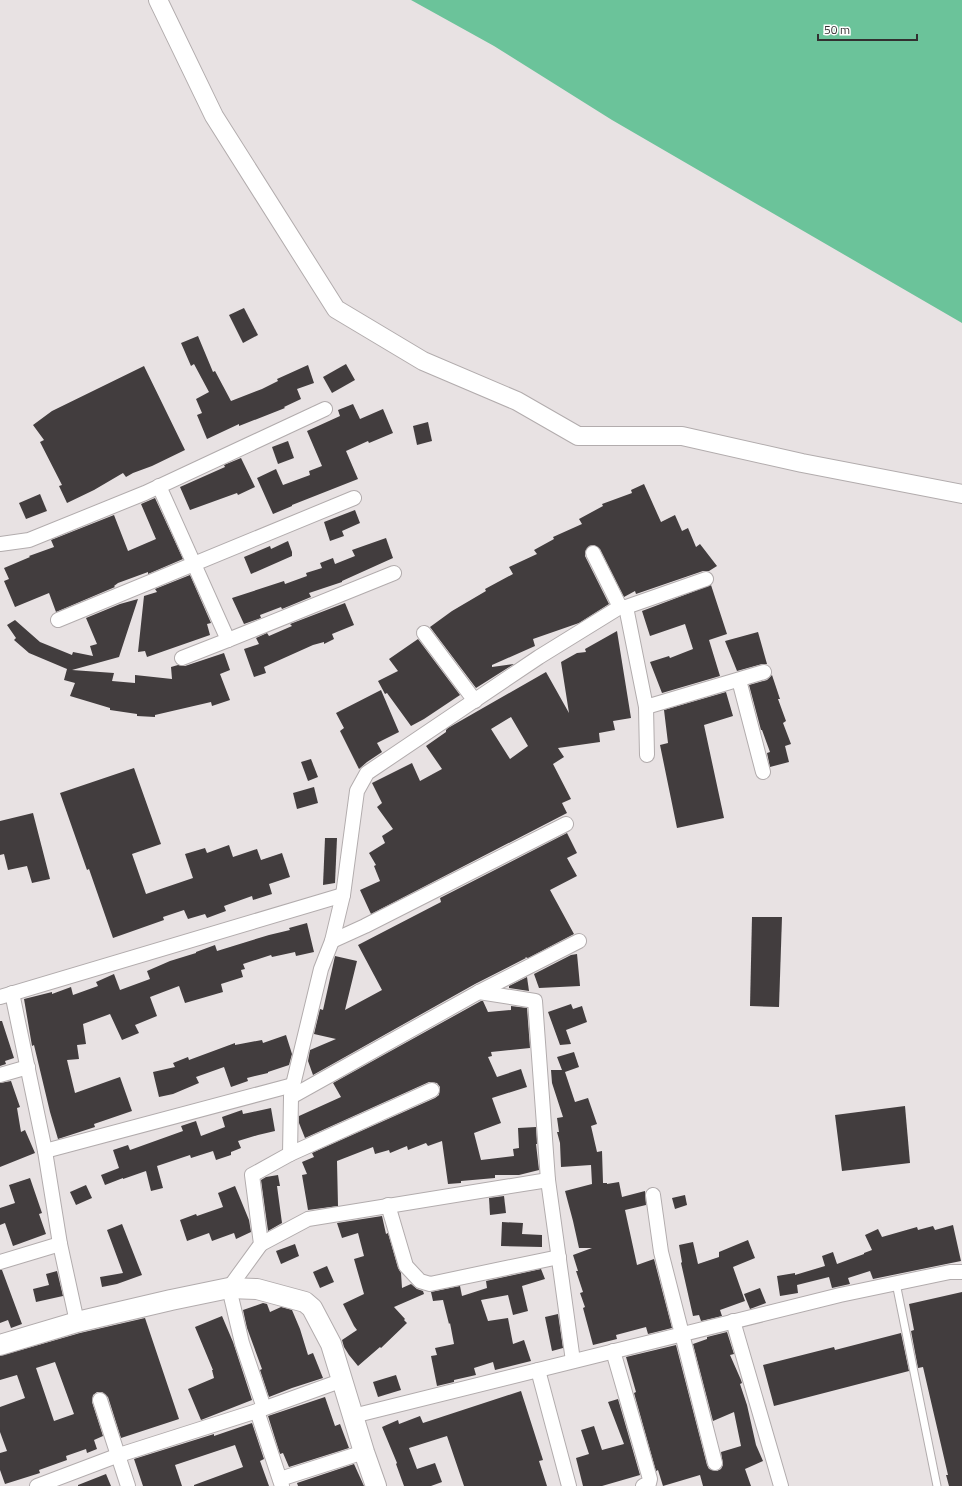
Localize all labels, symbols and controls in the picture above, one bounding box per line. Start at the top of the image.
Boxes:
scale bar [818,16,917,42]
text: 50 m [824,20,850,39]

